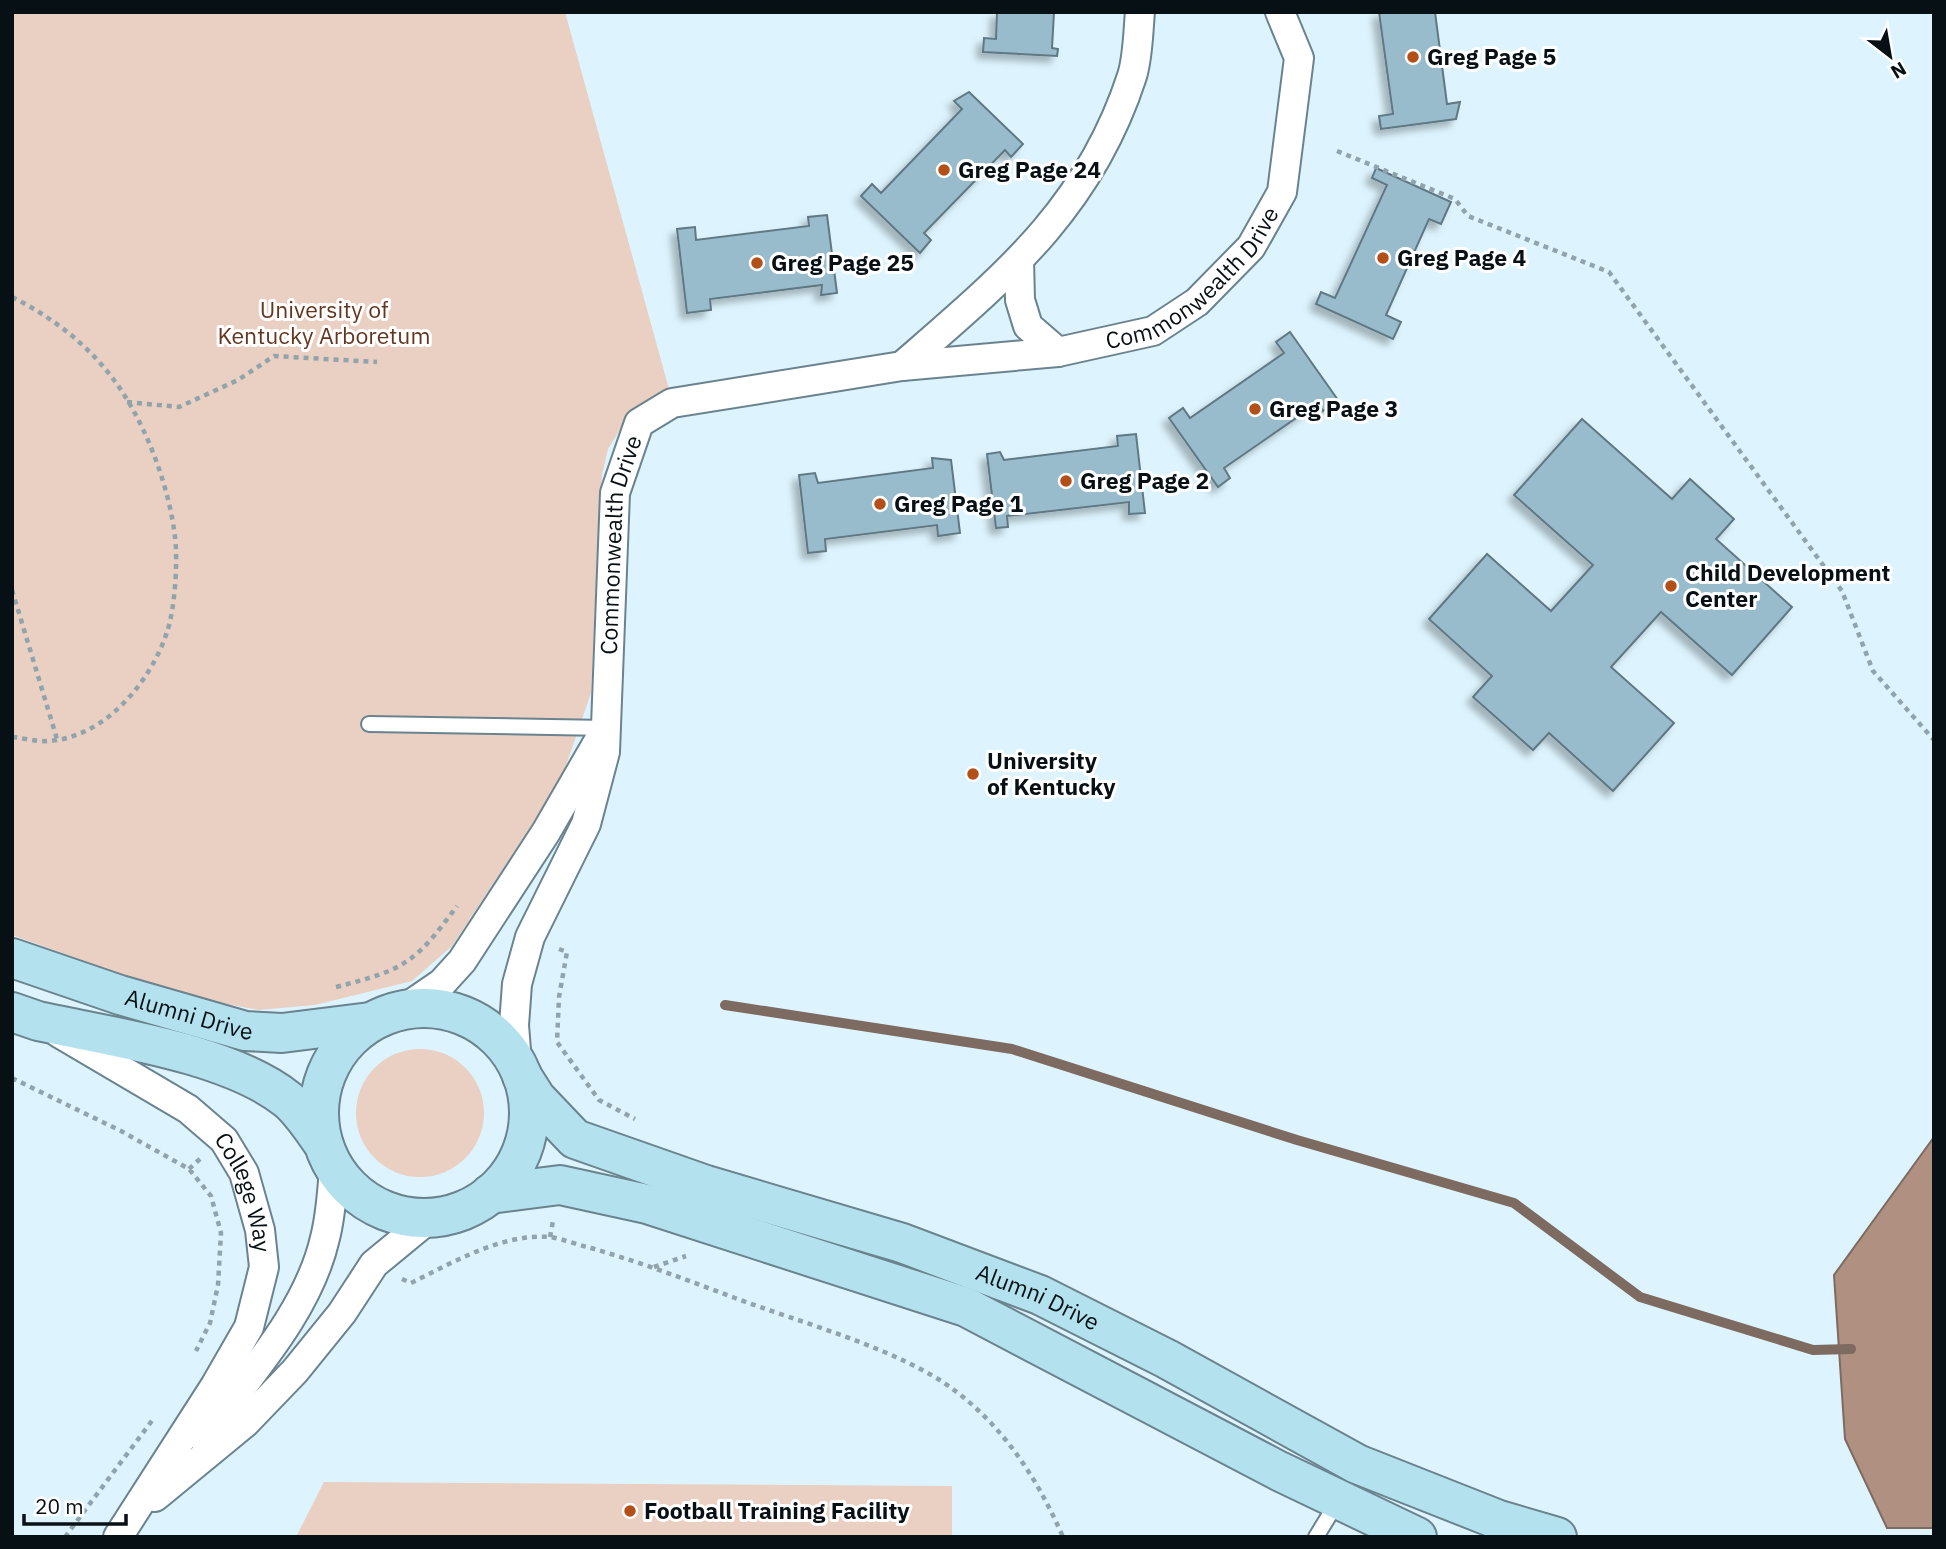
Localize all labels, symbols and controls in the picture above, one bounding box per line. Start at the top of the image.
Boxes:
north arrow [1855,21,1925,91]
place label: Greg Page 5 [1427,41,1556,71]
marker: Greg Page 5 [1405,49,1421,65]
text: N [1887,57,1911,84]
place label: Greg Page 24 [958,154,1101,184]
marker: Greg Page 24 [936,162,952,178]
street label: Commonwealth Drive [1103,201,1285,355]
place label: Greg Page 4 [1397,242,1527,272]
place label: Greg Page 25 [771,247,914,277]
marker: Greg Page 4 [1375,250,1391,266]
marker: Greg Page 25 [749,255,765,271]
park label: University of Kentucky Arboretum [217,294,431,350]
place label: Greg Page 3 [1269,393,1398,423]
marker: Greg Page 3 [1247,401,1263,417]
street label: Commonwealth Drive [593,431,648,655]
place label: Greg Page 2 [1080,465,1209,495]
marker: Greg Page 2 [1058,473,1074,489]
place label: Greg Page 1 [894,488,1024,518]
marker: Greg Page 1 [872,496,888,512]
place label: Child Development Center [1685,557,1891,613]
marker: Child Development Center [1663,578,1679,594]
place label: University of Kentucky [987,745,1116,801]
marker: University of Kentucky [965,766,981,782]
street label: Alumni Drive [122,981,254,1045]
street label: College Way [209,1126,278,1254]
street label: Alumni Drive [972,1256,1105,1337]
scale bar [24,1482,126,1526]
text: 20 m [35,1492,84,1520]
place label: Football Training Facility [644,1495,910,1525]
marker: Football Training Facility [622,1503,638,1519]

